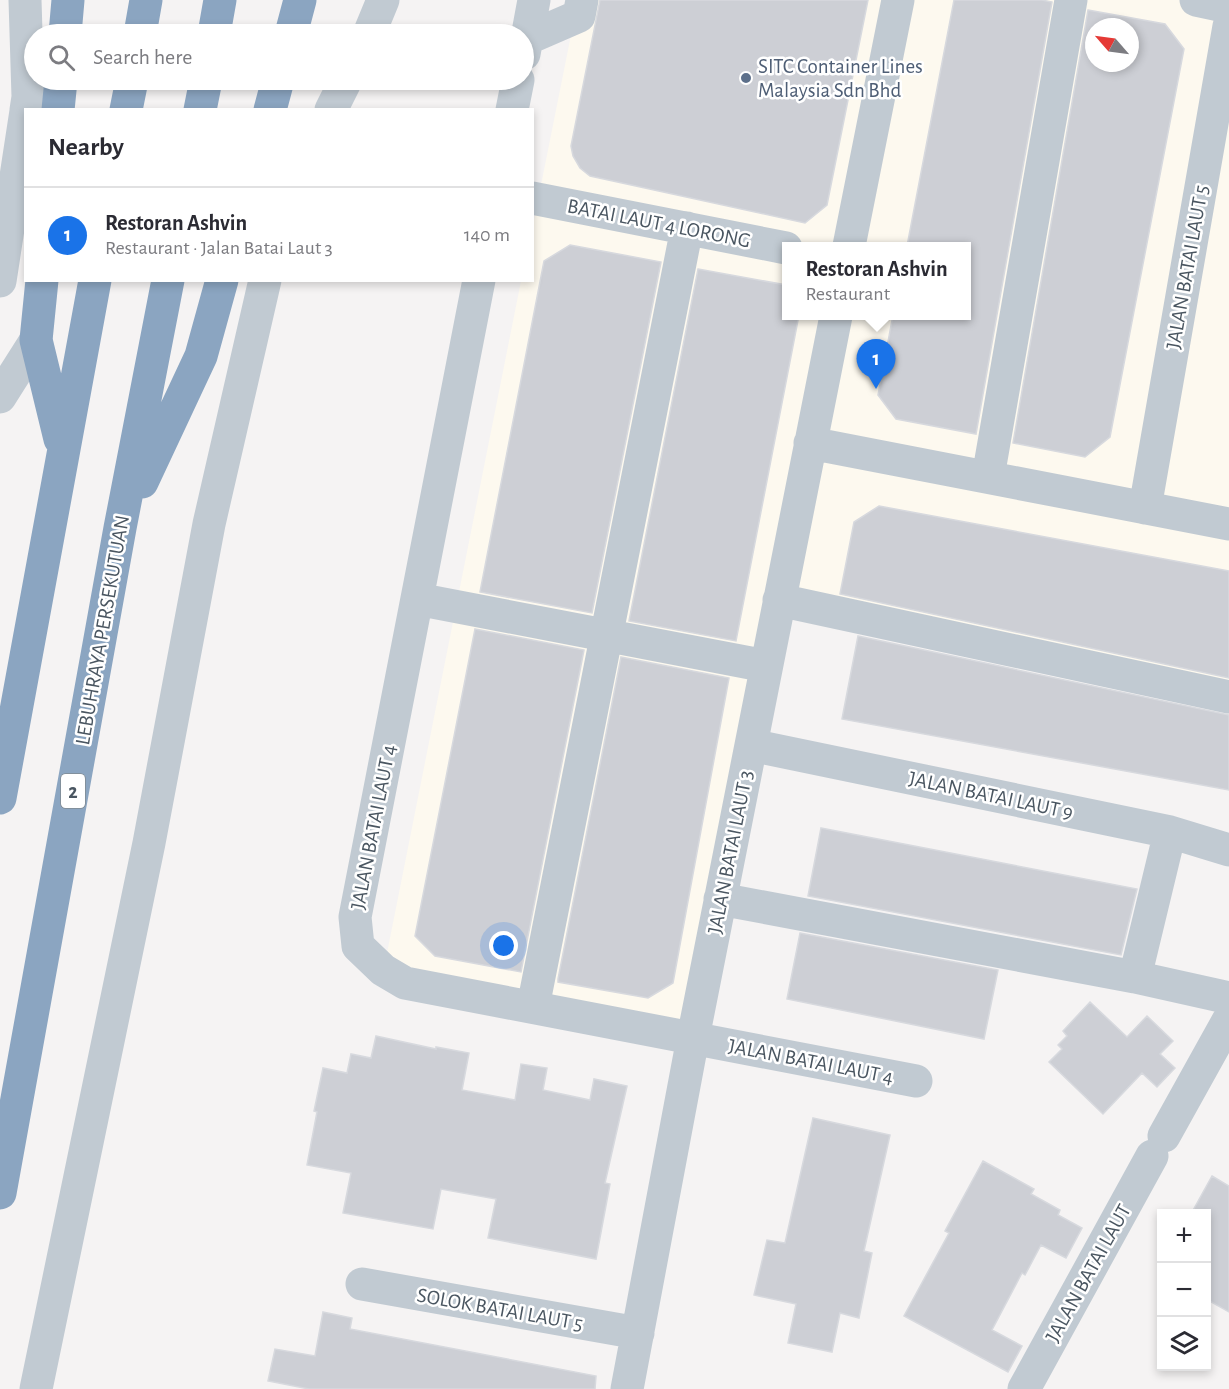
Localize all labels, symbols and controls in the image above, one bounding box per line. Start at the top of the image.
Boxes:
north arrow [1085,18,1139,72]
search box [24,24,534,90]
icon: search [45,41,78,74]
text: Search here [93,46,192,68]
place label: SITC Container Lines Malaysia Sdn Bhd [758,56,923,101]
marker: SITC Container Lines Malaysia Sdn Bhd [739,71,753,85]
text: Nearby [48,134,124,160]
street label: JALAN BATAI LAUT 5 [1163,183,1212,351]
street label: BATAI LAUT 4 LORONG [565,195,752,252]
text: Restoran Ashvin [105,212,247,234]
text: 1 [64,225,71,245]
text: 140 m [464,225,510,245]
text: Restaurant · Jalan Batai Laut 3 [105,238,333,258]
popup [782,242,971,320]
text: Restoran Ashvin [805,258,948,280]
text: Restaurant [805,284,890,304]
pin: 1 [856,340,896,389]
street label: LEBUHRAYA PERSEKUTUAN [72,514,133,747]
street label: JALAN BATAI LAUT 4 [347,743,400,911]
street label: JALAN BATAI LAUT 9 [907,768,1075,823]
street label: JALAN BATAI LAUT 3 [704,769,757,936]
road number: 2 [61,774,85,808]
your location [489,931,518,960]
street label: JALAN BATAI LAUT 4 [727,1035,895,1088]
street label: JALAN BATAI LAUT [1042,1201,1135,1346]
map controls [1157,1209,1211,1371]
button: + [1157,1209,1211,1263]
button: − [1157,1263,1211,1317]
street label: SOLOK BATAI LAUT 5 [415,1285,585,1334]
button: layers [1157,1317,1211,1371]

